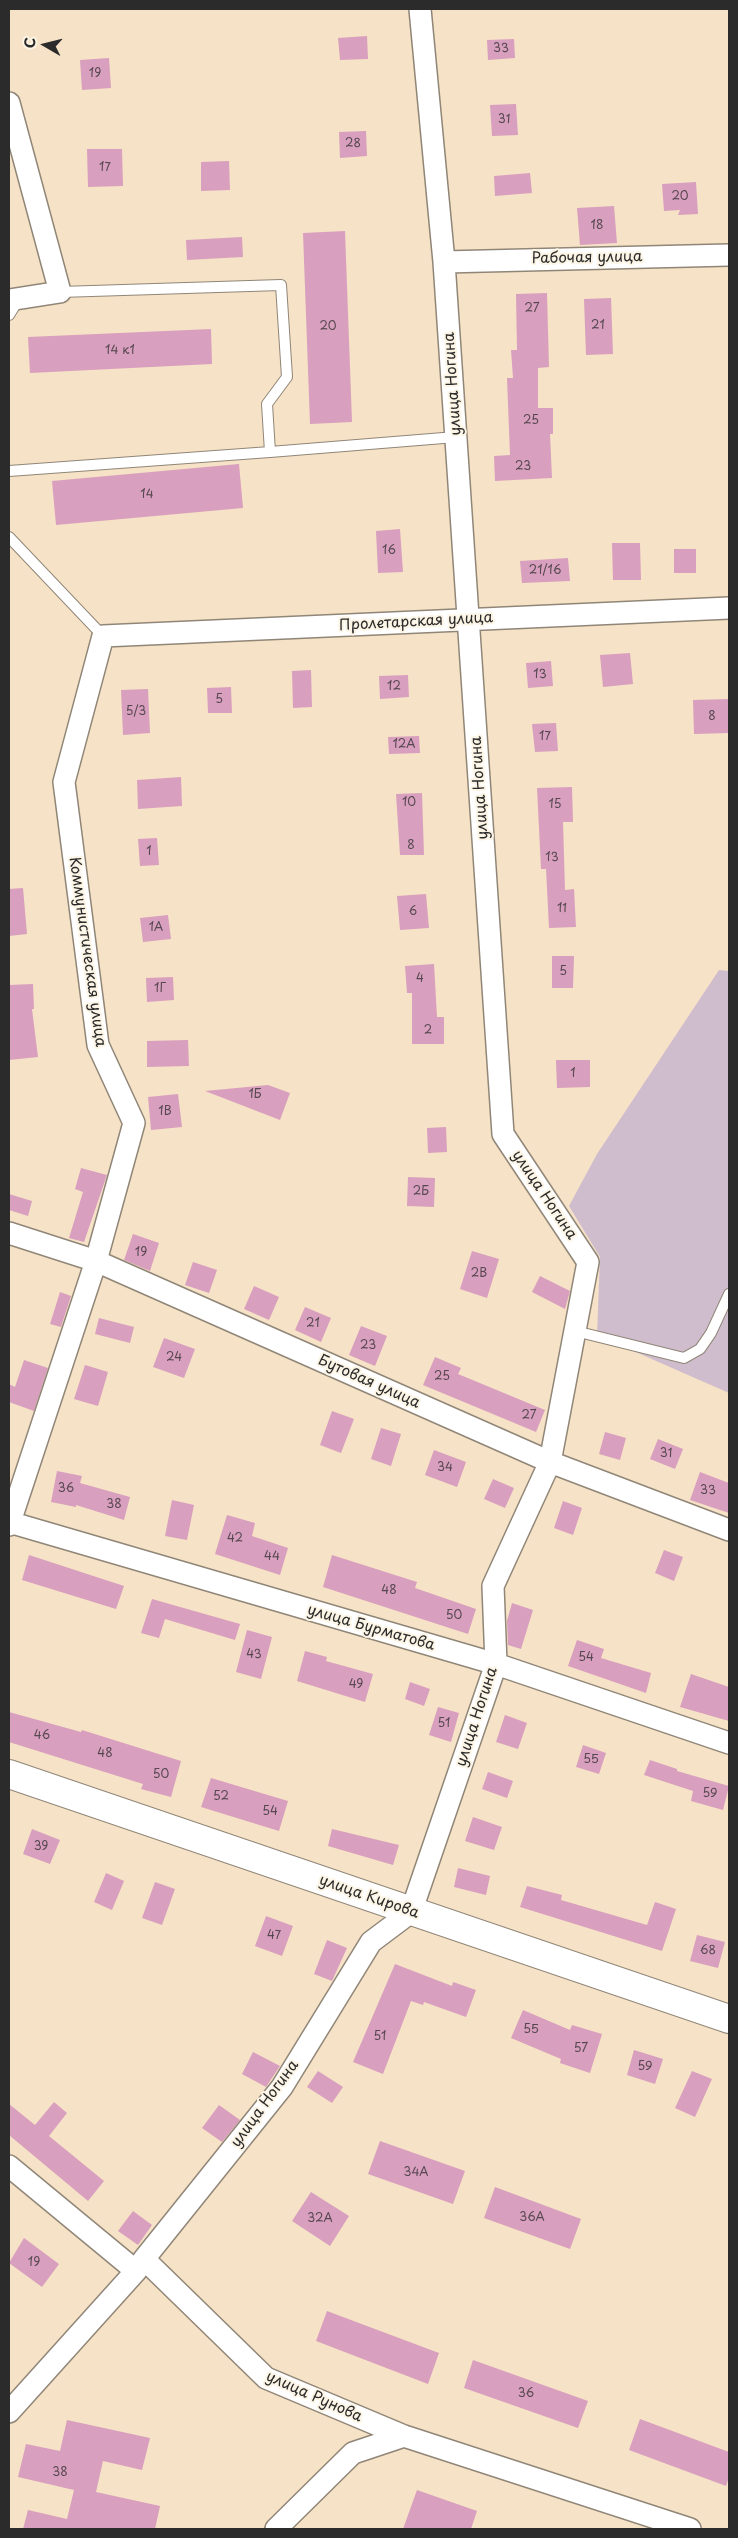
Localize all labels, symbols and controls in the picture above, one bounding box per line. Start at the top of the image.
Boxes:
north arrow [20,20,70,70]
text: С [19,36,41,50]
house number: 33 [493,42,509,56]
house number: 19 [89,67,101,81]
house number: 31 [498,113,510,127]
house number: 28 [345,137,361,151]
house number: 17 [99,161,111,175]
house number: 20 [671,190,689,204]
house number: 18 [591,219,603,233]
street label: Рабочая улица [532,248,642,268]
house number: 27 [525,302,539,316]
house number: 21 [591,319,605,333]
house number: 20 [319,320,337,334]
street label: улица Ногина [440,332,466,436]
house number: 14 к1 [105,344,135,358]
house number: 25 [523,414,539,428]
house number: 23 [515,460,531,474]
house number: 14 [140,488,154,502]
house number: 16 [382,544,396,558]
house number: 21/16 [529,564,561,578]
street label: Пролетарская улица [339,609,493,635]
house number: 13 [533,668,547,682]
house number: 12 [387,680,401,694]
house number: 5 [215,693,223,707]
house number: 5/3 [126,705,146,719]
house number: 8 [708,710,716,724]
house number: 17 [539,730,551,744]
street label: улица Ногина [467,736,493,840]
house number: 12А [392,738,416,752]
house number: 10 [402,796,416,810]
house number: 15 [548,798,562,812]
house number: 8 [407,839,415,853]
house number: 1 [146,845,152,859]
house number: 13 [545,851,559,865]
street label: Коммунистическая улица [65,856,109,1048]
house number: 11 [557,902,567,916]
house number: 6 [409,905,417,919]
house number: 1А [149,921,163,935]
house number: 5 [559,965,567,979]
house number: 4 [416,972,424,986]
house number: 1Г [154,982,166,996]
house number: 2 [424,1024,432,1038]
house number: 1 [570,1067,576,1081]
house number: 1Б [248,1088,262,1102]
house number: 1В [158,1105,172,1119]
street label: улица Ногина [508,1147,580,1243]
house number: 2Б [413,1185,429,1199]
house number: 19 [135,1246,147,1260]
house number: 2В [471,1267,487,1281]
house number: 21 [306,1317,320,1331]
house number: 23 [360,1339,376,1353]
house number: 24 [166,1351,182,1365]
street label: Бутовая улица [315,1351,423,1413]
house number: 25 [434,1370,450,1384]
house number: 27 [522,1409,536,1423]
house number: 31 [660,1447,672,1461]
house number: 34 [437,1461,453,1475]
house number: 36 [58,1482,74,1496]
house number: 33 [700,1484,716,1498]
house number: 38 [106,1498,122,1512]
house number: 42 [227,1532,243,1546]
house number: 44 [264,1550,280,1564]
house number: 48 [381,1584,397,1598]
street label: улица Бурматова [305,1601,437,1655]
house number: 50 [446,1609,462,1623]
house number: 43 [246,1648,262,1662]
house number: 54 [578,1651,594,1665]
street label: улица Ногина [452,1665,502,1769]
house number: 49 [349,1678,363,1692]
house number: 51 [438,1717,450,1731]
house number: 46 [34,1729,50,1743]
house number: 48 [97,1747,113,1761]
house number: 55 [583,1753,599,1767]
house number: 50 [153,1768,169,1782]
house number: 59 [703,1787,717,1801]
house number: 52 [213,1790,229,1804]
house number: 54 [262,1805,278,1819]
house number: 39 [34,1840,48,1854]
street label: улица Кирова [317,1871,421,1923]
house number: 47 [267,1929,281,1943]
house number: 68 [700,1944,716,1958]
house number: 55 [523,2023,539,2037]
house number: 51 [374,2030,386,2044]
house number: 57 [574,2042,588,2056]
street label: улица Ногина [227,2057,303,2151]
house number: 59 [638,2060,652,2074]
house number: 34А [403,2166,429,2180]
house number: 36А [519,2211,545,2225]
house number: 32А [307,2212,333,2226]
house number: 19 [28,2256,40,2270]
street label: улица Рунова [263,2368,365,2426]
house number: 36 [518,2387,534,2401]
house number: 38 [52,2466,68,2480]

